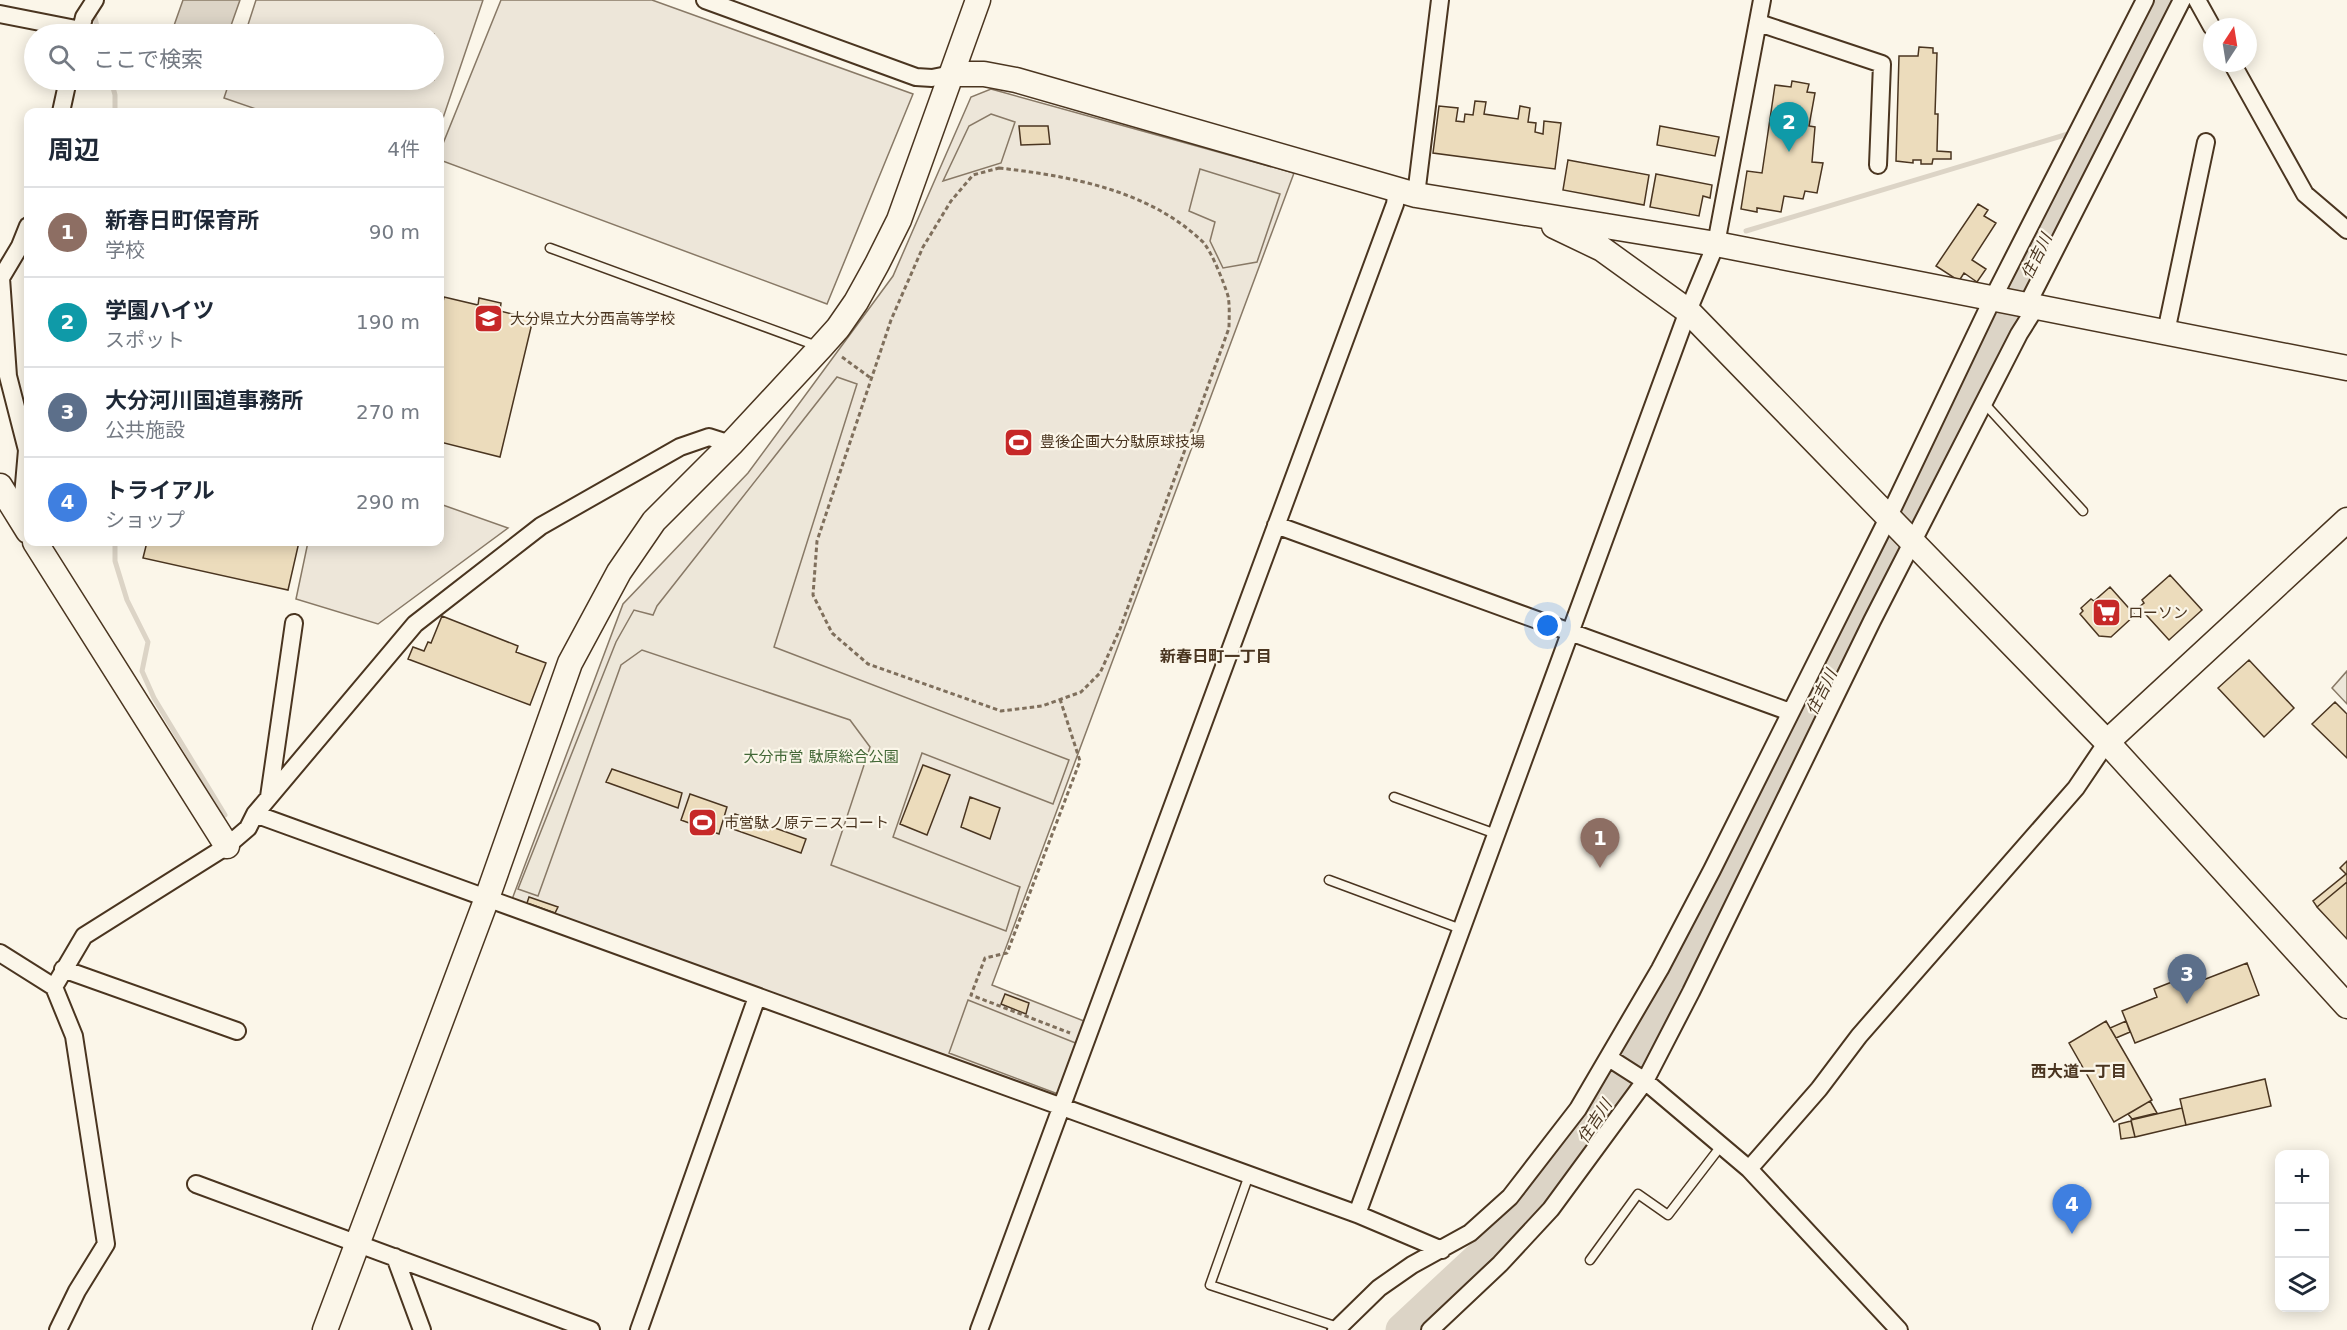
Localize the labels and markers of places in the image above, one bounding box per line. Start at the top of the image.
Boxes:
pin: 2 [1770,102,1808,152]
school or university icon: 大分県立大分西高等学校 [473,303,505,335]
place label: 大分県立大分西高等学校 [510,310,675,328]
sports icon: 豊後企画大分駄原球技場 [1003,426,1035,458]
place label: 豊後企画大分駄原球技場 [1040,433,1205,451]
supermarket icon: ローソン [2091,597,2123,629]
place label: ローソン [2128,604,2188,622]
sports icon: 市営駄ノ原テニスコート [687,807,719,839]
place label: 市営駄ノ原テニスコート [724,814,889,832]
pin: 1 [1580,818,1620,868]
pin: 3 [2168,954,2206,1004]
pin: 4 [2052,1184,2092,1234]

